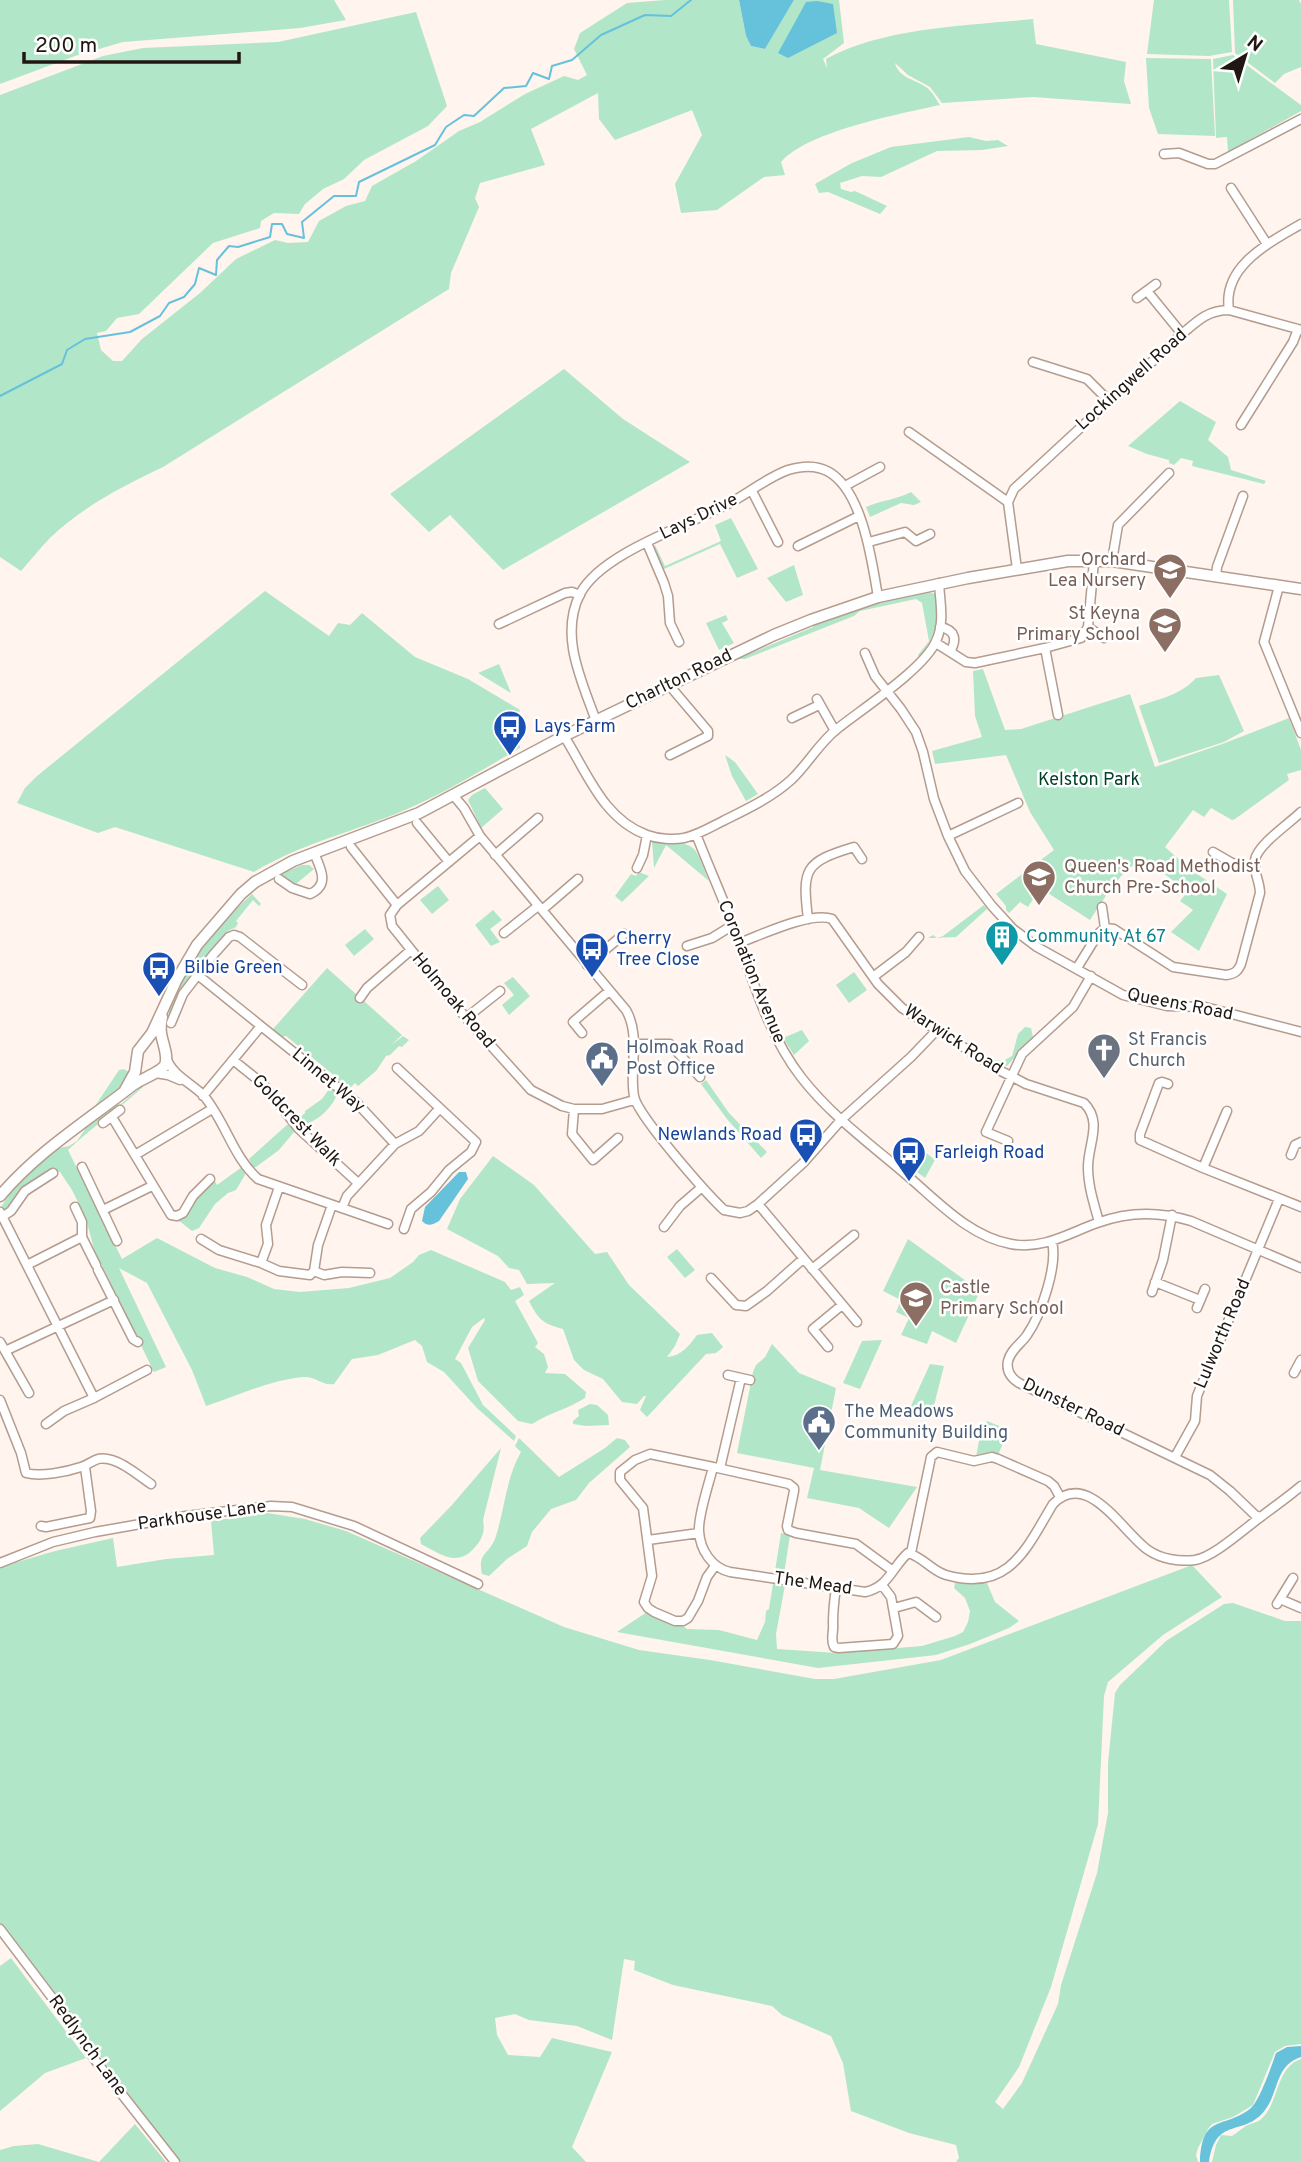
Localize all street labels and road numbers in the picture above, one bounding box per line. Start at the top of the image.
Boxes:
street label: Lockingwell Road [1072,324,1192,436]
street label: Lays Drive [656,488,742,546]
street label: Charlton Road [622,644,736,716]
street label: Coronation Avenue [712,897,790,1047]
street label: Holmoak Road [406,948,500,1054]
street label: Queens Road [1125,983,1235,1027]
street label: Warwick Road [899,999,1007,1081]
street label: Linnet Way [286,1044,370,1118]
street label: Goldcrest Walk [246,1070,346,1172]
street label: Lulworth Road [1189,1276,1257,1392]
street label: Dunster Road [1018,1373,1128,1443]
street label: Parkhouse Lane [136,1496,268,1536]
street label: The Mead [772,1567,854,1601]
street label: Redlynch Lane [43,1991,131,2101]

